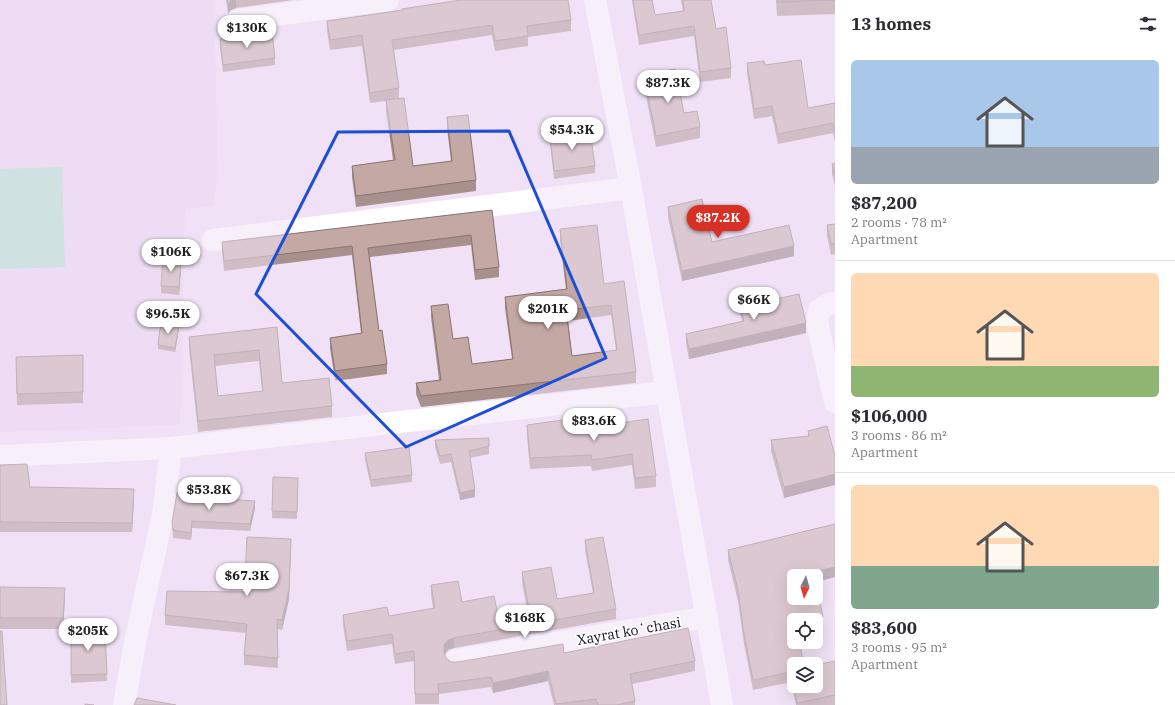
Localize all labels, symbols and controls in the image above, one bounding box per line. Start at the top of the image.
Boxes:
text: 13 homes [851,13,931,35]
icon: filters [1137,13,1159,35]
pin: $130K [219,15,275,49]
text: $130K [226,19,268,36]
pin: $87.3K [635,70,701,104]
text: $87.3K [646,74,690,91]
icon: home [969,86,1041,158]
pin: $54.3K [539,117,605,151]
text: $54.3K [550,121,594,138]
text: $87,200 [851,192,917,214]
pin: $87.2K [685,205,751,239]
text: $87.2K [696,209,740,226]
text: 2 rooms · 78 m² [851,214,947,231]
text: Apartment [851,231,918,248]
pin: $106K [143,239,199,273]
text: $106K [150,243,192,260]
pin: $66K [730,287,778,321]
text: $66K [737,291,771,308]
pin: $201K [520,296,576,330]
icon: home [969,299,1041,371]
text: $201K [527,300,569,317]
pin: $96.5K [135,301,201,335]
text: $96.5K [146,305,190,322]
text: $106,000 [851,405,927,427]
pin: $83.6K [561,408,627,442]
text: $83.6K [572,412,616,429]
text: 3 rooms · 86 m² [851,427,947,444]
text: Apartment [851,444,918,461]
pin: $53.8K [176,477,242,511]
text: $53.8K [187,481,231,498]
icon: home [969,511,1041,583]
pin: $67.3K [214,563,280,597]
text: $67.3K [225,567,269,584]
north arrow [787,569,823,605]
map controls [787,569,823,693]
pin: $168K [497,605,553,639]
text: $168K [504,609,546,626]
street label: Xayrat koʻchasi [576,613,682,649]
button: locate [787,613,823,649]
text: $83,600 [851,617,917,639]
pin: $205K [60,618,116,652]
text: $205K [67,622,109,639]
text: 3 rooms · 95 m² [851,639,947,656]
text: Apartment [851,656,918,673]
button: layers [787,657,823,693]

